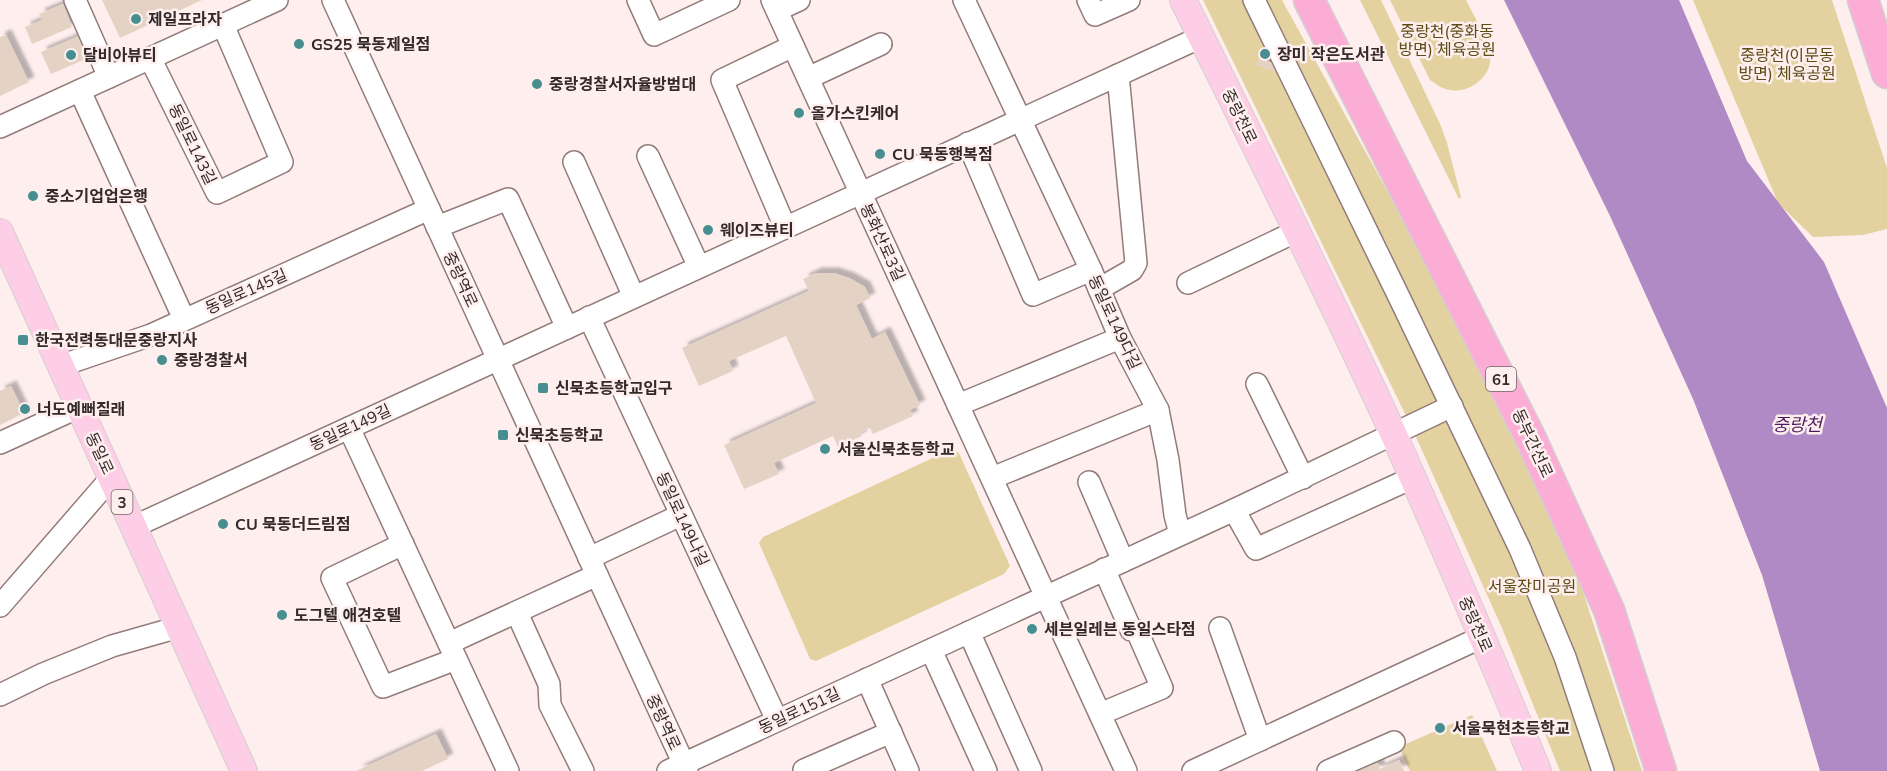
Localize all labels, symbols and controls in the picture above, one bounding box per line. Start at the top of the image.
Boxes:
place label: 제일프라자 [148,9,222,29]
marker: 제일프라자 [129,12,143,26]
park label: 중랑천(중화동 방면) 체육공원 [1398,21,1496,59]
place label: GS25 묵동제일점 [311,34,430,54]
marker: GS25 묵동제일점 [292,37,306,51]
place label: 장미 작은도서관 [1277,44,1385,64]
place label: 달비아뷰티 [83,45,157,65]
park label: 중랑천(이문동 방면) 체육공원 [1738,45,1836,83]
marker: 장미 작은도서관 [1258,47,1272,61]
marker: 달비아뷰티 [64,48,78,62]
place label: 중랑경찰서자율방범대 [549,74,696,94]
marker: 중랑경찰서자율방범대 [530,77,544,91]
street label: 중랑천로 [1218,85,1262,147]
street label: 동일로143길 [165,100,221,188]
place label: 올가스킨케어 [811,103,899,123]
marker: 올가스킨케어 [792,106,806,120]
place label: CU 묵동행복점 [892,144,993,164]
marker: CU 묵동행복점 [873,147,887,161]
place label: 중소기업업은행 [45,186,148,206]
marker: 중소기업업은행 [26,189,40,203]
street label: 봉화산로3길 [856,200,910,284]
place label: 웨이즈뷰티 [720,220,794,240]
marker: 웨이즈뷰티 [701,223,715,237]
street label: 중랑역로 [439,248,483,310]
street label: 동일로145길 [202,264,290,318]
street label: 동일로149다길 [1084,271,1146,373]
place label: 한국전력동대문중랑지사 [35,330,197,350]
marker: 한국전력동대문중랑지사 [16,333,30,347]
place label: 중랑경찰서 [174,350,248,370]
marker: 중랑경찰서 [155,353,169,367]
road number: 61 [1486,367,1516,391]
place label: 신묵초등학교입구 [555,378,673,398]
marker: 신묵초등학교입구 [536,381,550,395]
place label: 너도예뻐질래 [37,399,125,419]
street label: 동일로149길 [306,399,394,455]
marker: 너도예뻐질래 [18,402,32,416]
street label: 동부간선로 [1508,405,1558,481]
water label: 중랑천 [1772,413,1824,436]
place label: 신묵초등학교 [515,425,604,445]
marker: 신묵초등학교 [496,428,510,442]
street label: 동일로 [82,429,119,477]
place label: 서울신묵초등학교 [837,439,955,459]
marker: 서울신묵초등학교 [818,442,832,456]
street label: 동일로149나길 [652,468,714,570]
road number: 3 [112,490,132,514]
place label: CU 묵동더드림점 [235,514,351,534]
marker: CU 묵동더드림점 [216,517,230,531]
park label: 서울장미공원 [1488,576,1576,596]
street label: 중랑천로 [1455,593,1497,655]
place label: 도그텔 애견호텔 [294,605,401,625]
marker: 도그텔 애견호텔 [275,608,289,622]
place label: 세븐일레븐 동일스타점 [1044,619,1196,639]
marker: 세븐일레븐 동일스타점 [1025,622,1039,636]
street label: 동일로151길 [755,682,843,738]
street label: 중랑역로 [642,691,686,753]
place label: 서울묵현초등학교 [1452,718,1570,738]
marker: 서울묵현초등학교 [1433,721,1447,735]

